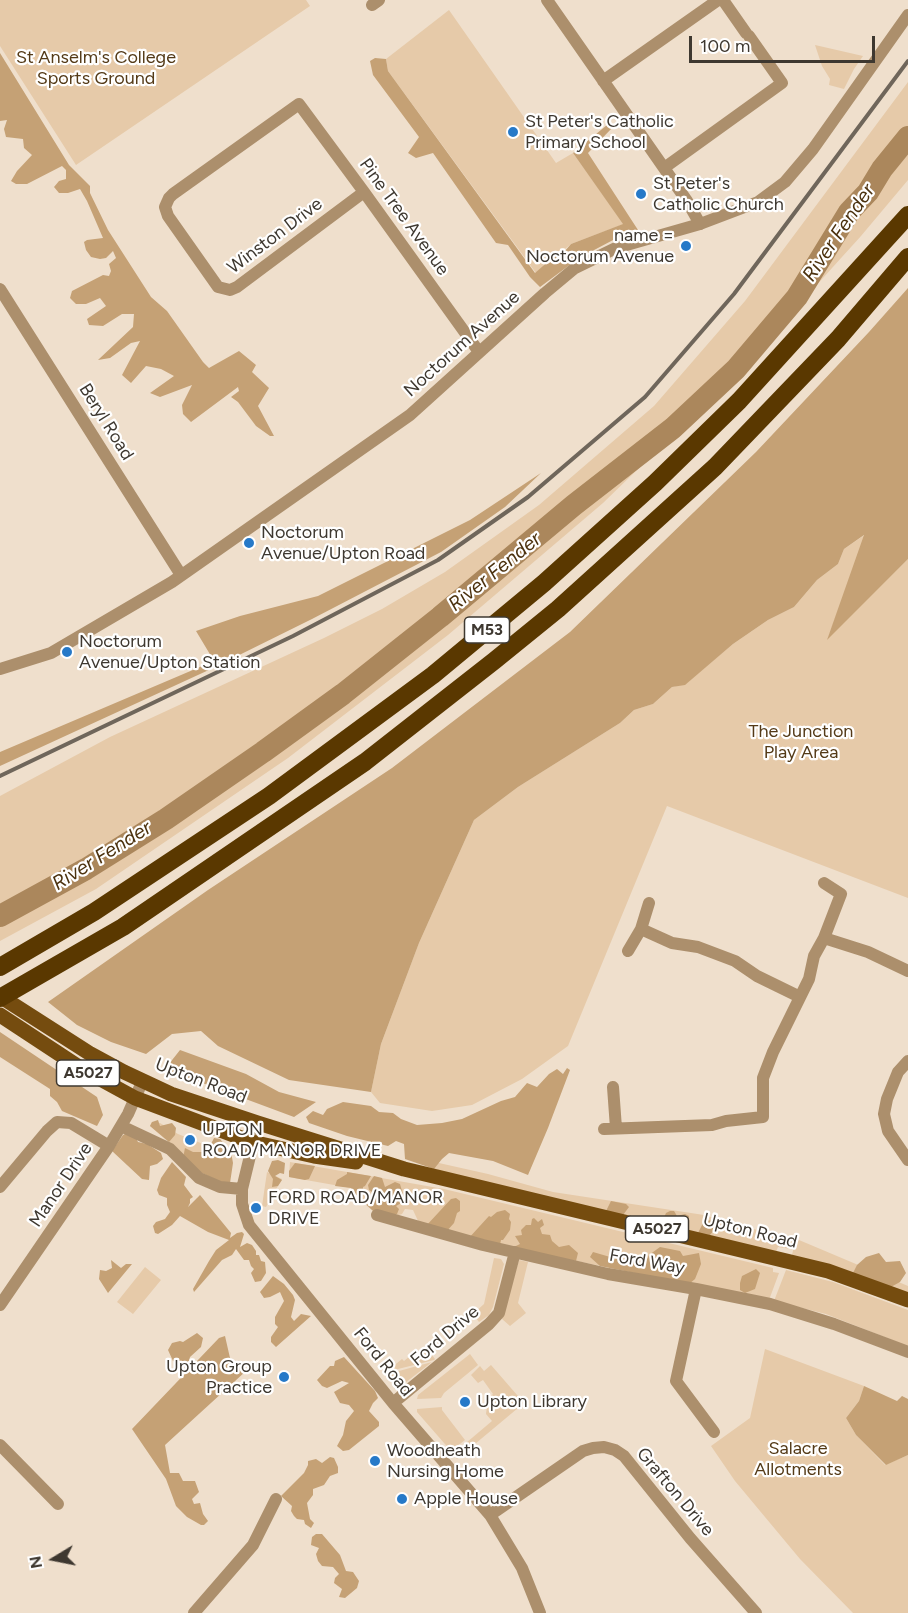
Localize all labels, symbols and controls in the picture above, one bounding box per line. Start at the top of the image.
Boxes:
scale bar [692,24,878,62]
text: 100 m [700,35,750,57]
park label: St Anselm's College Sports Ground [16,47,176,90]
place label: St Peter's Catholic Primary School [525,111,674,154]
marker: St Peter's Catholic Primary School [506,125,520,139]
street label: Pine Tree Avenue [354,154,454,280]
place label: St Peter's Catholic Church [653,173,784,216]
water label: River Fender [798,180,880,286]
marker: St Peter's Catholic Church [634,187,648,201]
street label: Winston Drive [223,193,327,279]
place label: name = Noctorum Avenue [526,225,674,268]
marker: name = Noctorum Avenue [679,239,693,253]
street label: Noctorum Avenue [400,286,524,402]
street label: Beryl Road [74,380,138,464]
place label: Noctorum Avenue/Upton Road [261,522,425,564]
water label: River Fender [444,527,546,617]
marker: Noctorum Avenue/Upton Road [242,536,256,550]
road number: M53 [464,617,510,643]
place label: Noctorum Avenue/Upton Station [79,631,260,674]
marker: Noctorum Avenue/Upton Station [60,645,74,659]
park label: The Junction Play Area [749,721,853,764]
water label: River Fender [48,816,156,896]
street label: Upton Road [152,1054,250,1108]
road number: A5027 [56,1060,119,1086]
place label: UPTON ROAD/MANOR DRIVE [202,1119,381,1162]
marker: UPTON ROAD/MANOR DRIVE [183,1133,197,1147]
street label: Manor Drive [25,1139,97,1231]
place label: FORD ROAD/MANOR DRIVE [268,1187,443,1230]
marker: FORD ROAD/MANOR DRIVE [249,1201,263,1215]
street label: Upton Road [701,1209,799,1253]
road number: A5027 [626,1216,688,1242]
street label: Ford Way [608,1245,686,1279]
street label: Ford Drive [406,1301,484,1371]
street label: Ford Road [349,1323,417,1401]
place label: Upton Group Practice [166,1356,272,1398]
marker: Upton Group Practice [277,1370,291,1384]
place label: Upton Library [477,1391,587,1413]
marker: Upton Library [458,1395,472,1409]
park label: Salacre Allotments [754,1438,842,1480]
place label: Woodheath Nursing Home [387,1440,504,1482]
street label: Grafton Drive [632,1443,718,1541]
marker: Woodheath Nursing Home [368,1454,382,1468]
place label: Apple House [414,1488,518,1510]
marker: Apple House [395,1492,409,1506]
north arrow [24,1529,84,1589]
text: N [25,1554,46,1570]

